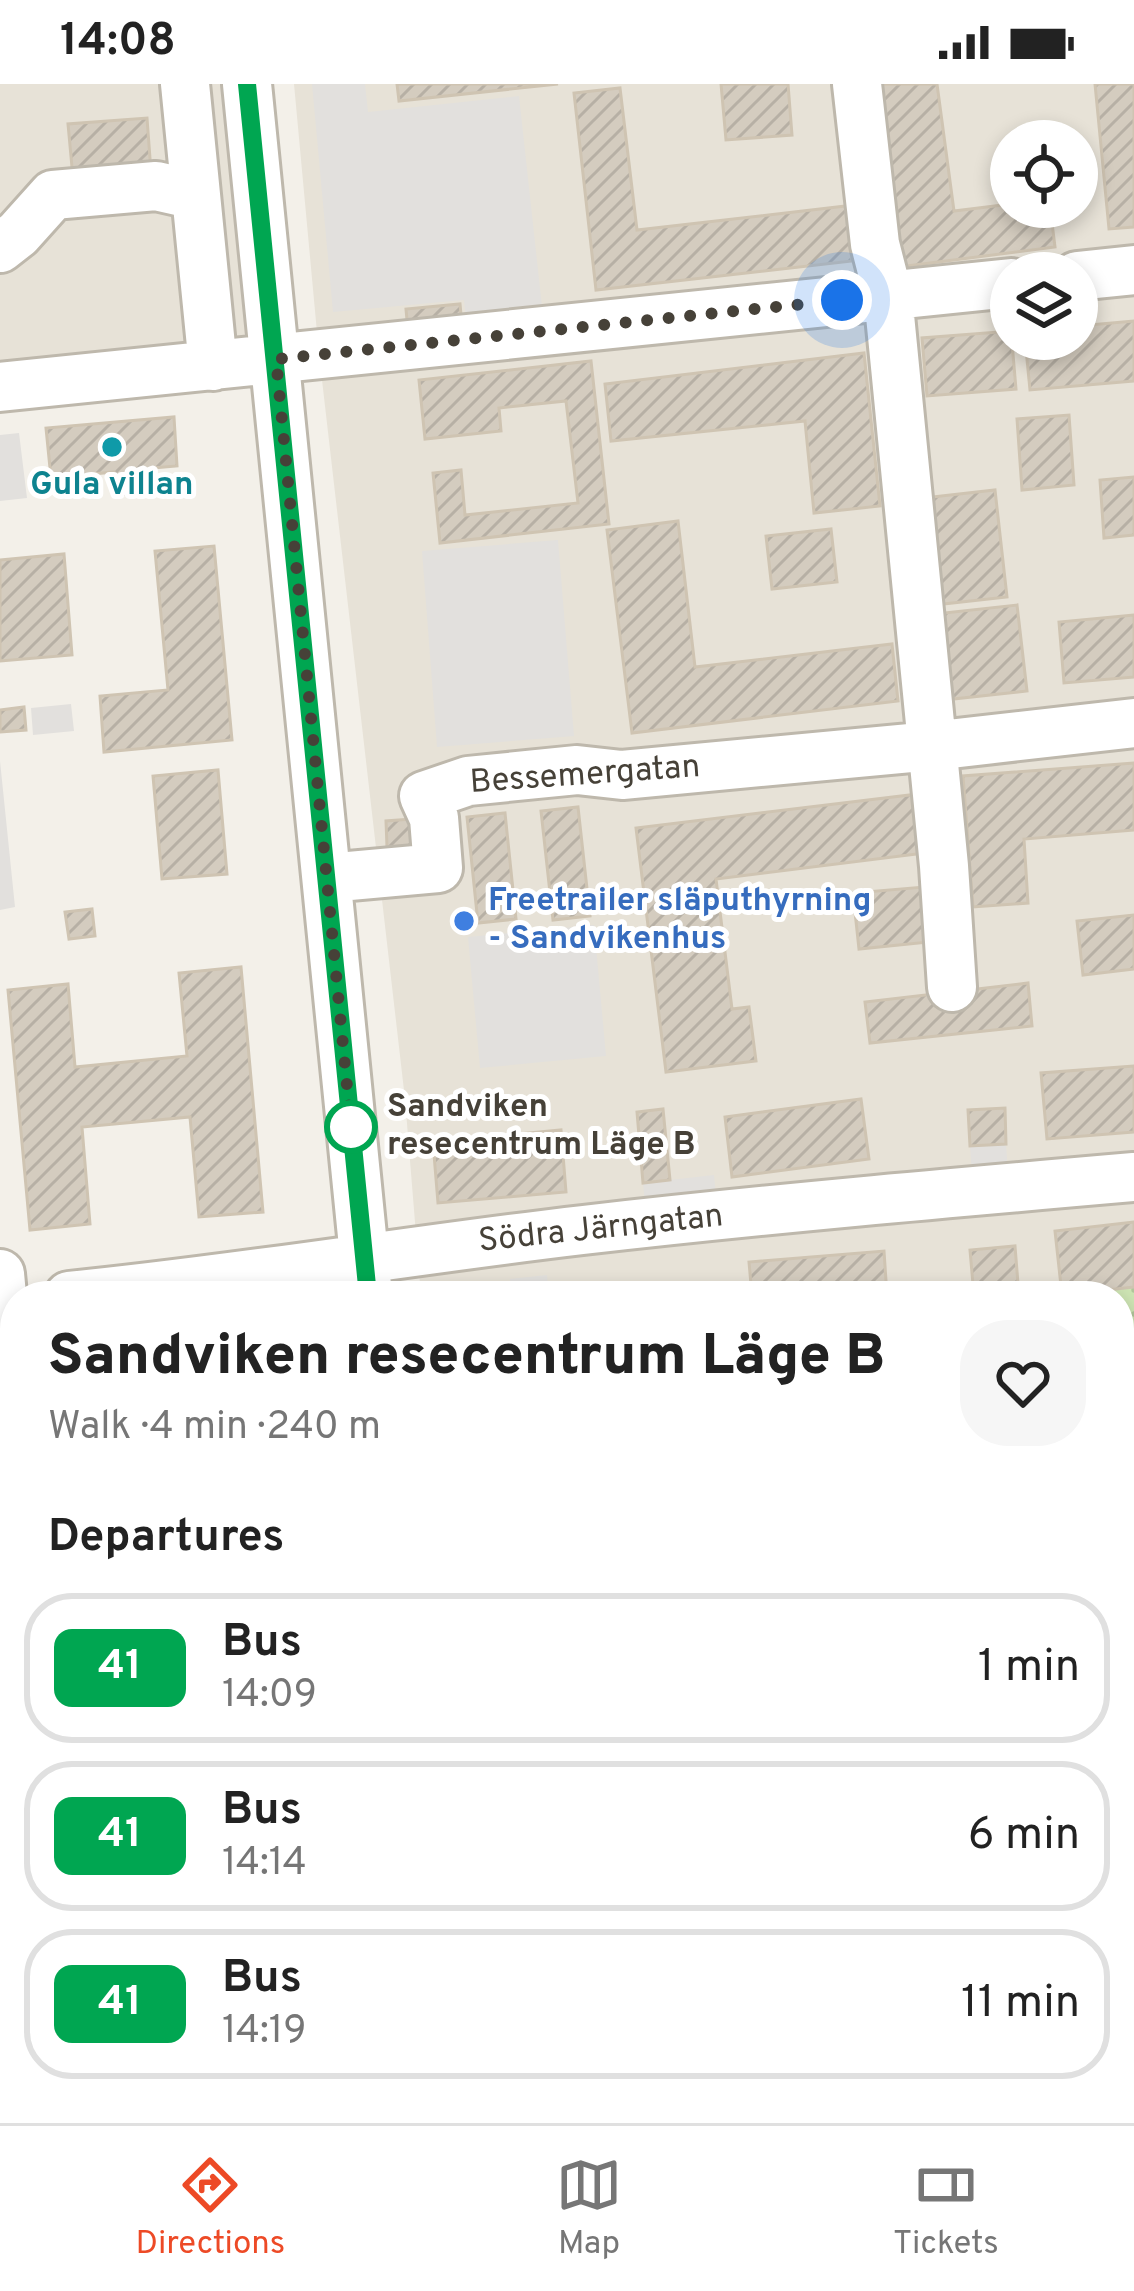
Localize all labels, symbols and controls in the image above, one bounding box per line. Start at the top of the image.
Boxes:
text: 14:08 [60,14,176,71]
map controls [990,120,1098,360]
button: locate [990,120,1098,228]
button: layers [990,252,1098,360]
your location [812,270,872,330]
marker: Gula villan [99,434,125,460]
place label: Gula villan [30,465,194,507]
street label: Bessemergatan [468,747,702,805]
place label: Freetrailer släputhyrning - Sandvikenhus [488,881,872,961]
marker: Freetrailer släputhyrning - Sandvikenhus [451,908,477,934]
place label: Sandviken resecentrum Läge B [387,1087,696,1167]
marker: Sandviken resecentrum Läge B [326,1102,376,1152]
street label: Södra Järngatan [477,1196,725,1264]
button: heart [960,1320,1086,1446]
text: Sandviken resecentrum Läge B [48,1323,885,1395]
text: Walk · 4 min · 240 m [48,1404,381,1453]
text: Departures [48,1510,284,1567]
text: Bus [222,1615,302,1672]
text: 1 min [978,1640,1080,1697]
text: 41 [98,1641,142,1694]
text: 14:09 [222,1672,317,1721]
text: Bus [222,1783,302,1840]
text: 6 min [968,1808,1080,1865]
text: 41 [98,1809,142,1862]
text: 14:14 [222,1840,307,1889]
text: Bus [222,1951,302,2008]
text: 11 min [961,1976,1080,2033]
text: 41 [98,1977,142,2030]
text: 14:19 [222,2008,307,2057]
tab: Directions [135,2152,285,2266]
tab: Map [556,2152,622,2266]
tab: Tickets [893,2152,999,2266]

